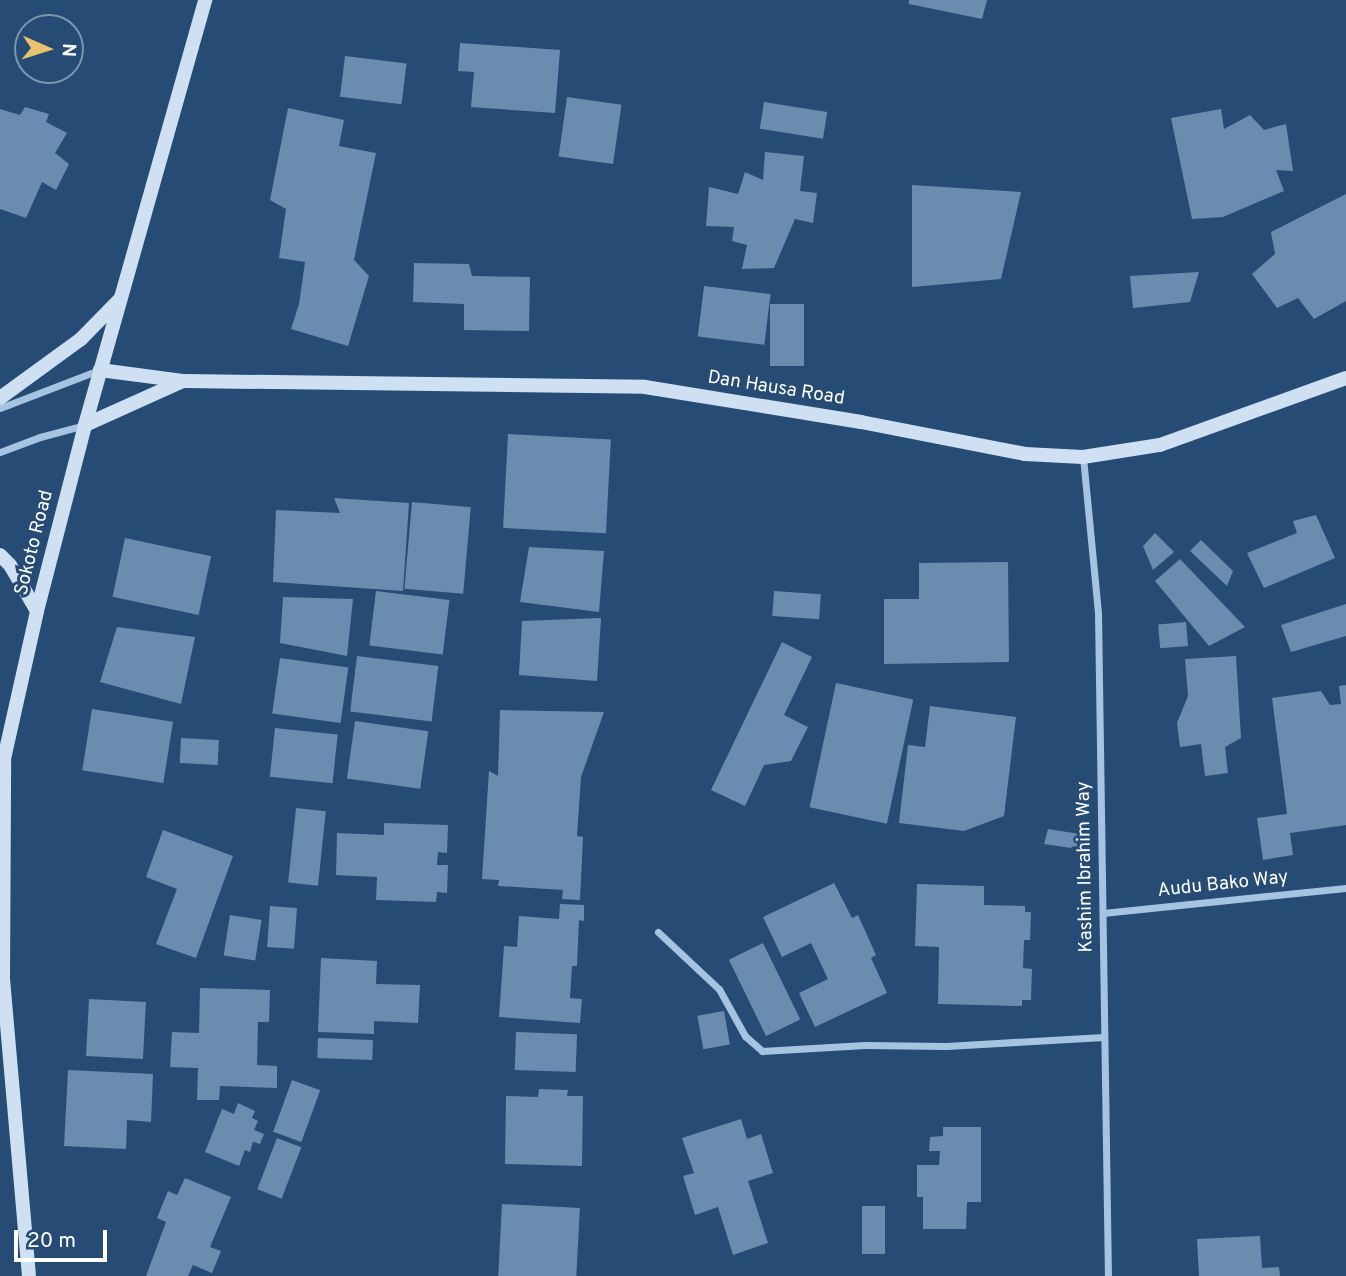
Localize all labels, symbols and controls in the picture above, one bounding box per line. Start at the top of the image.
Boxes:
north arrow [14,14,84,84]
text: N [56,43,80,57]
street label: Dan Hausa Road [706,367,846,411]
street label: Sokoto Road [11,488,59,598]
street label: Kashim Ibrahim Way [1073,781,1099,953]
street label: Audu Bako Way [1156,867,1290,903]
scale bar [18,1216,110,1260]
text: 20 m [27,1228,76,1255]

